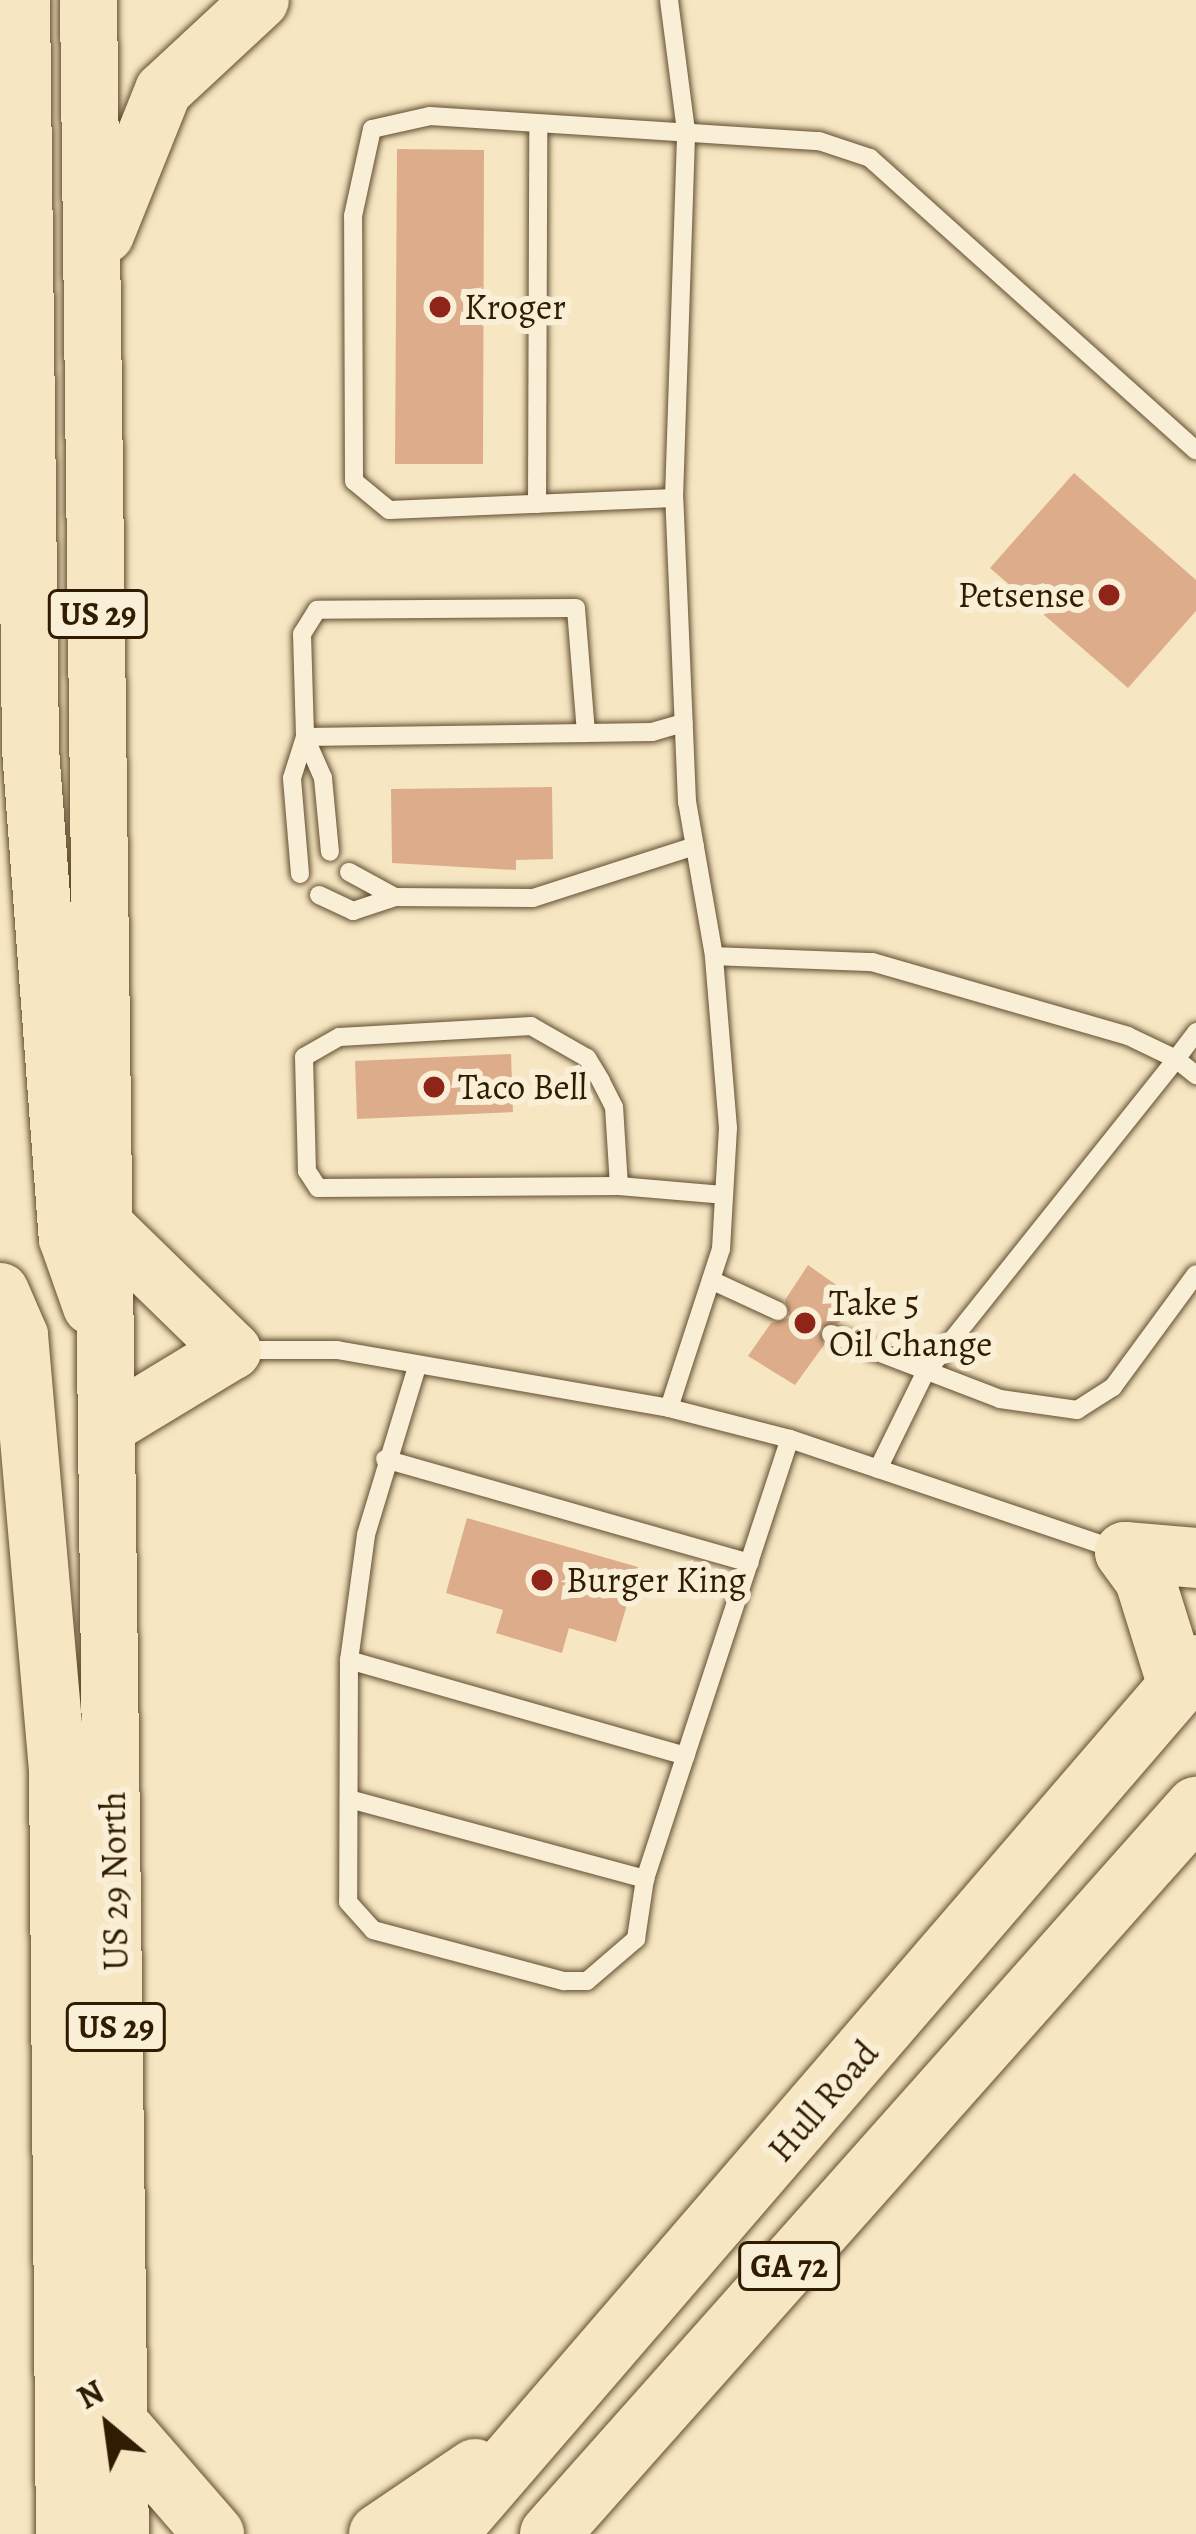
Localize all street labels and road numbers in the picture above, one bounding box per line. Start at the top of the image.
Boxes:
road number: US 29 [47,587,149,641]
street label: US 29 North [91,1791,137,1971]
road number: US 29 [65,2000,167,2054]
street label: Hull Road [759,2032,887,2170]
road number: GA 72 [738,2239,840,2293]

